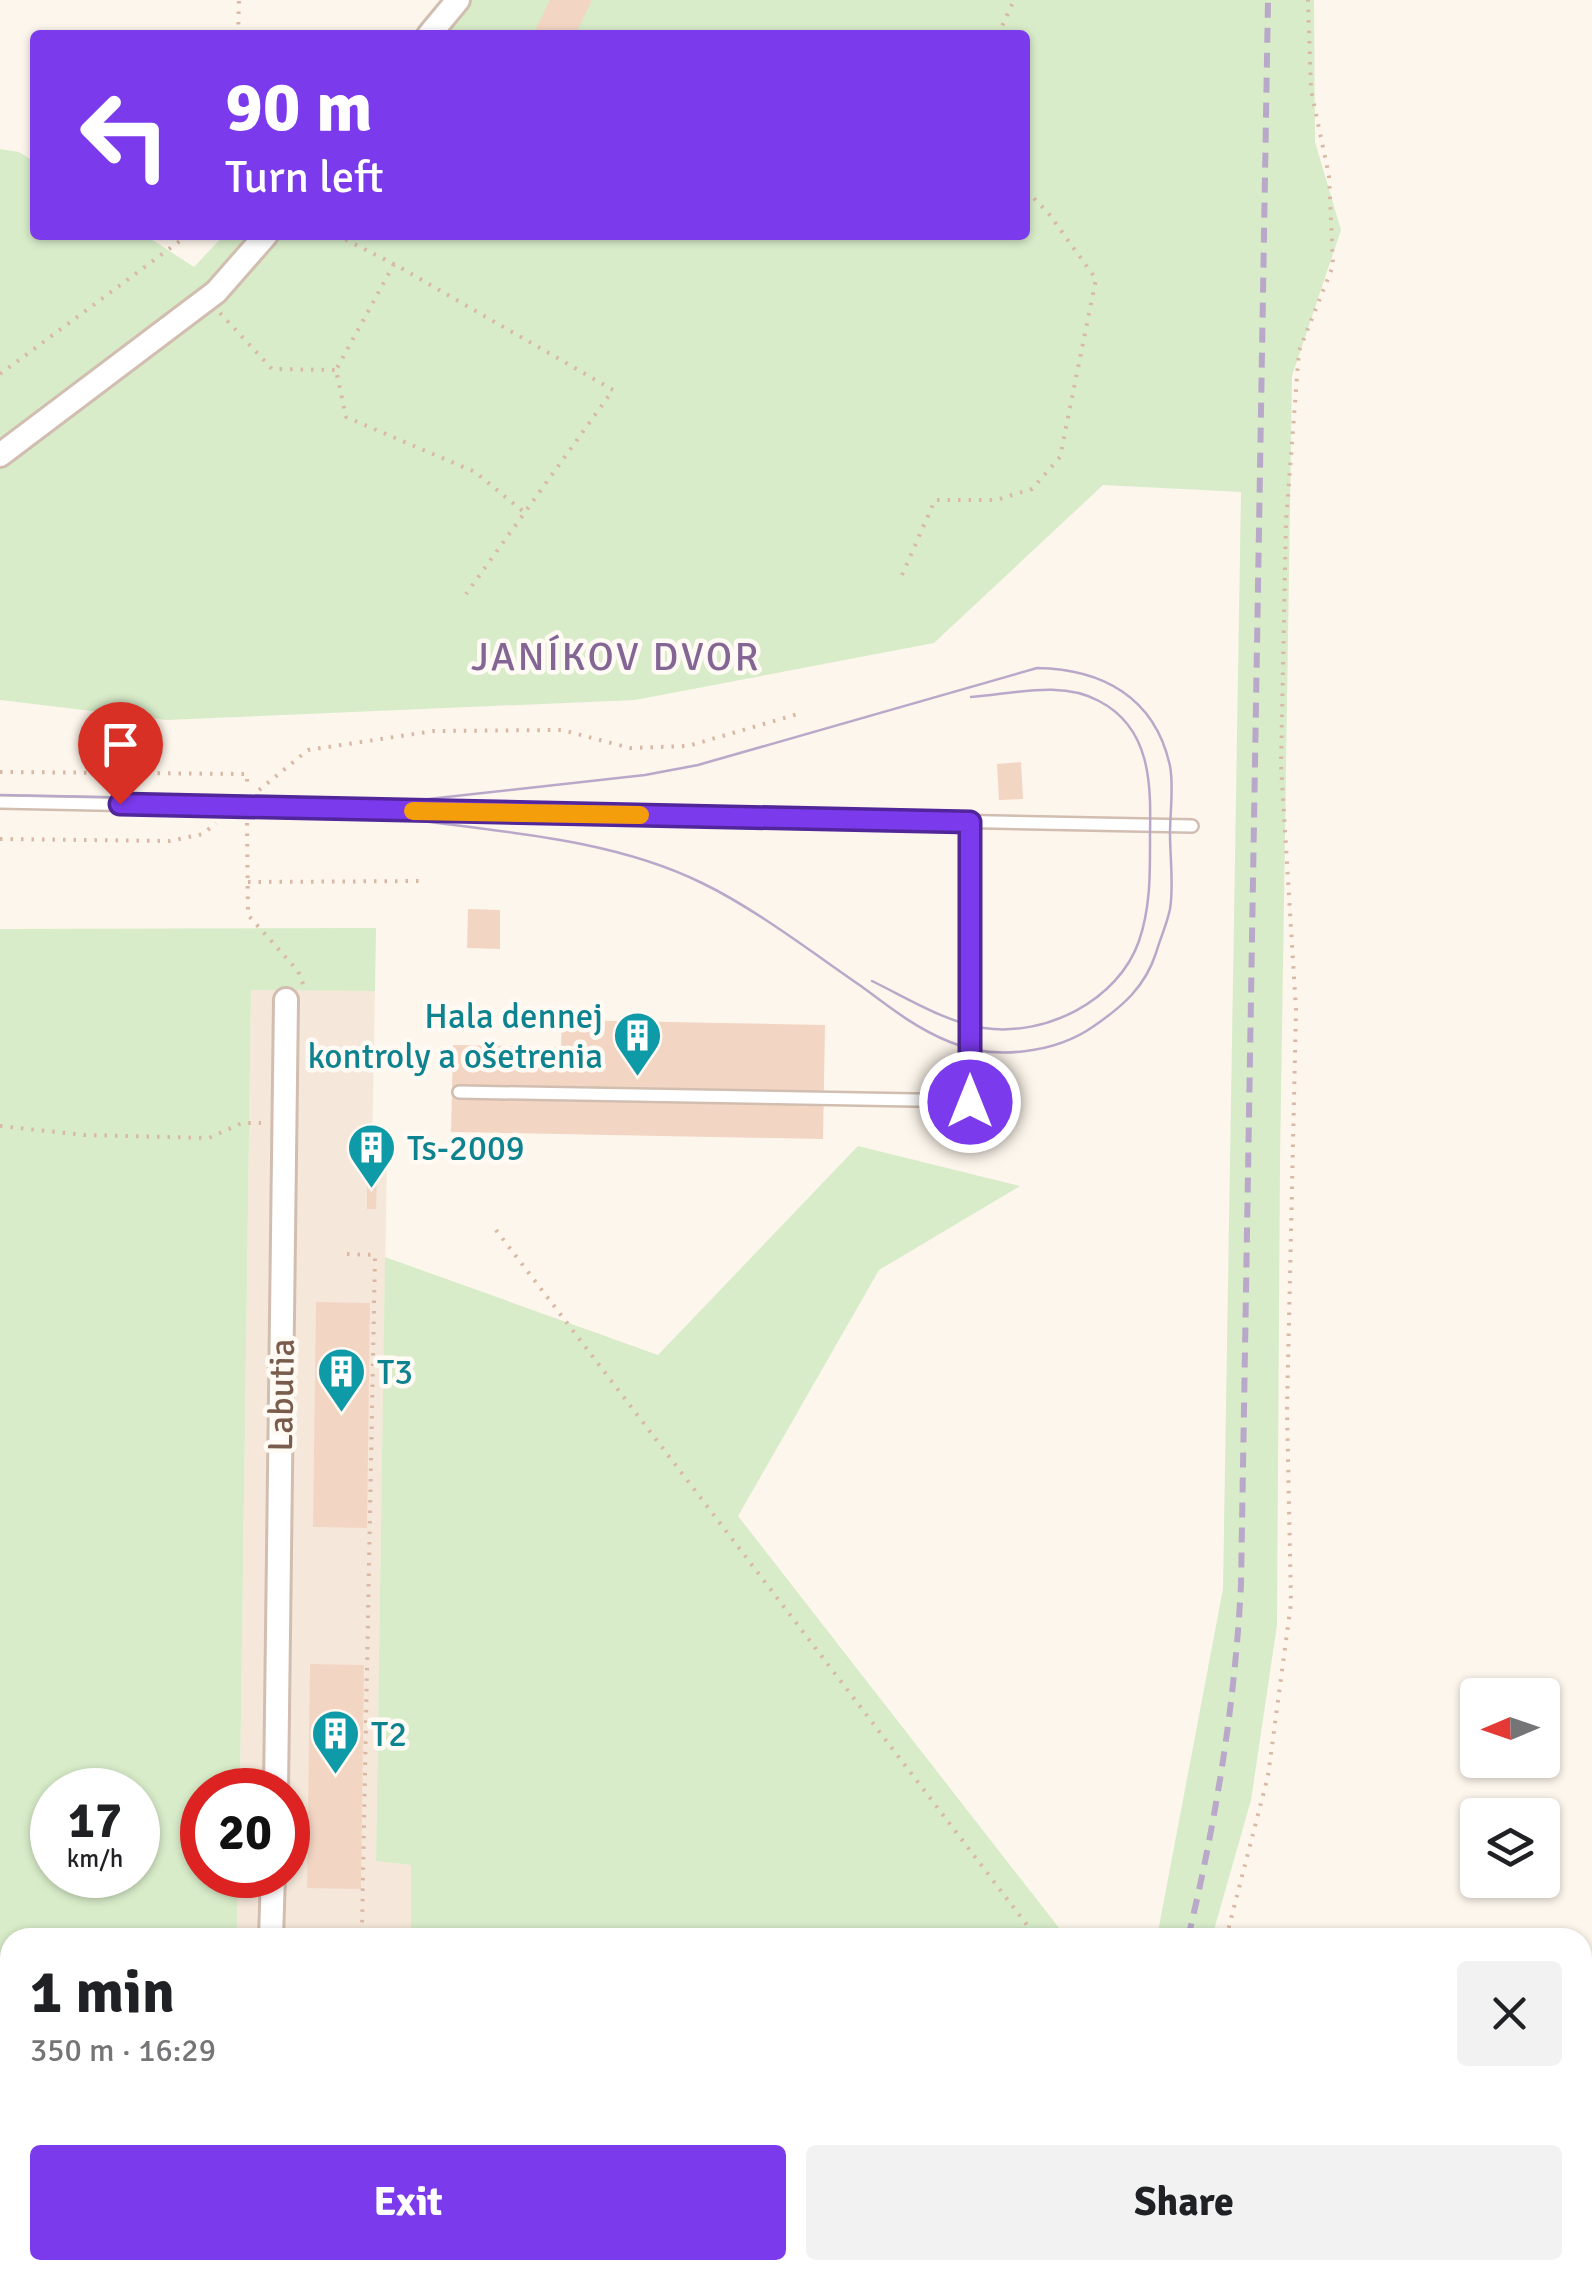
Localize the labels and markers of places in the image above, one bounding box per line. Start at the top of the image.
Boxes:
pin [78,702,163,805]
place label: Hala dennej kontroly a ošetrenia [307,995,603,1078]
building icon: Hala dennej kontroly a ošetrenia [612,1010,664,1078]
building icon: Ts-2009 [346,1122,398,1190]
place label: Ts-2009 [407,1127,525,1170]
building icon: T3 [316,1346,368,1414]
place label: T3 [377,1351,413,1394]
building icon: T2 [310,1708,362,1776]
place label: T2 [371,1713,407,1756]

